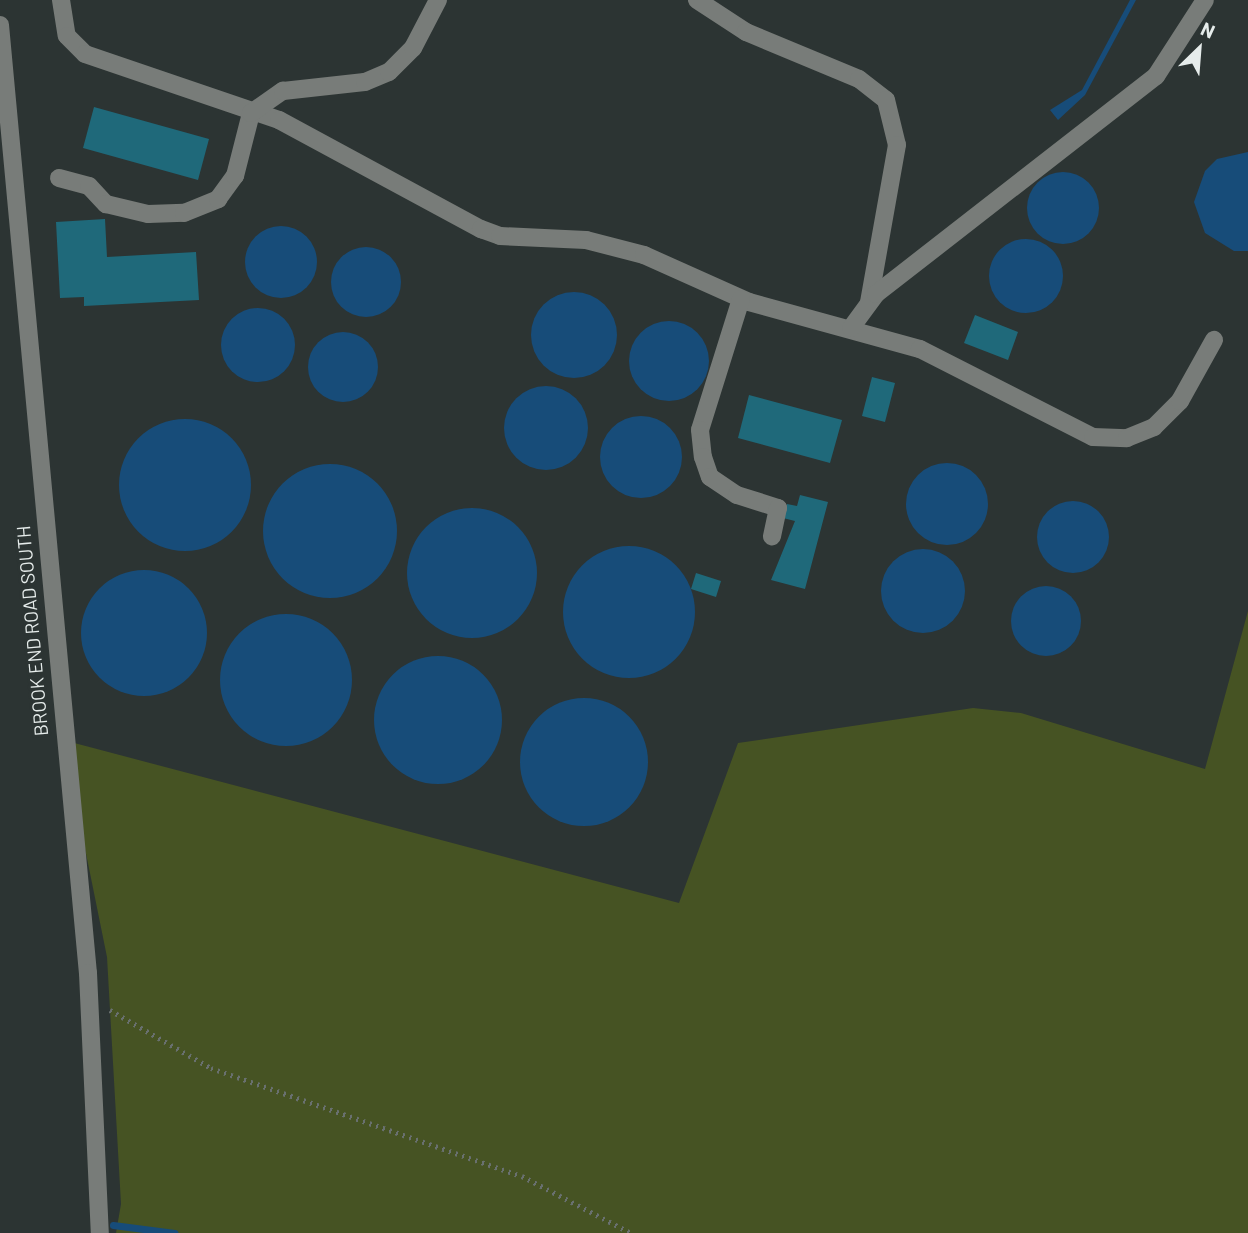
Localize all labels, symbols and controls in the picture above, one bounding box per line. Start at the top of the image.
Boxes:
north arrow [1164,14,1234,84]
text: N [1197,16,1219,43]
street label: BROOK END ROAD SOUTH [11,525,53,737]

